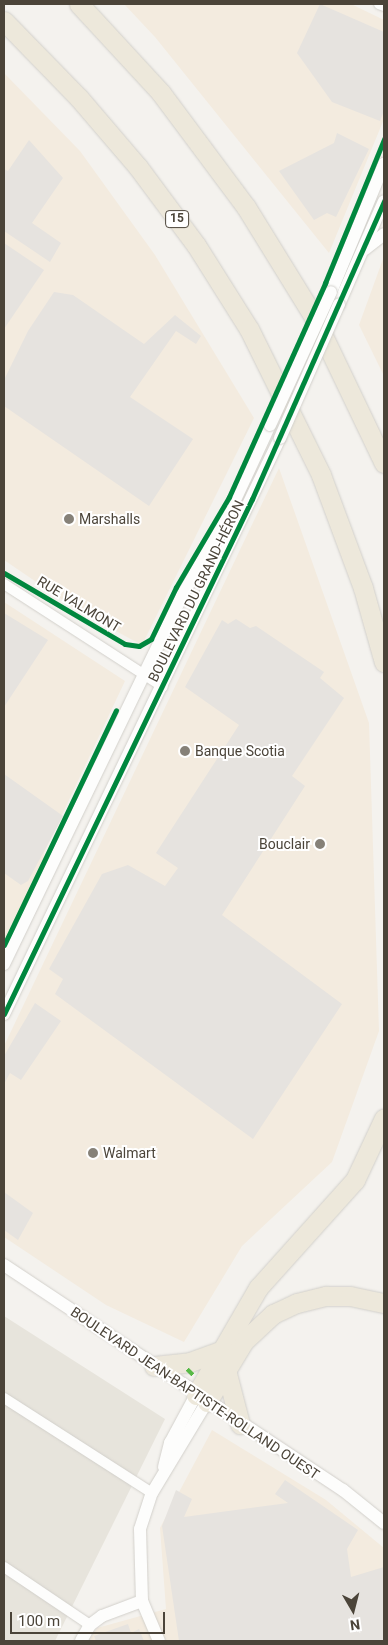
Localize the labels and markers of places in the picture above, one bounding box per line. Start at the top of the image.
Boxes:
place label: Marshalls [79,511,140,527]
marker: Marshalls [63,513,75,525]
place label: Banque Scotia [195,743,285,759]
marker: Banque Scotia [179,745,191,757]
place label: Bouclair [259,836,310,852]
marker: Bouclair [314,838,326,850]
place label: Walmart [103,1145,156,1161]
marker: Walmart [87,1147,99,1159]

